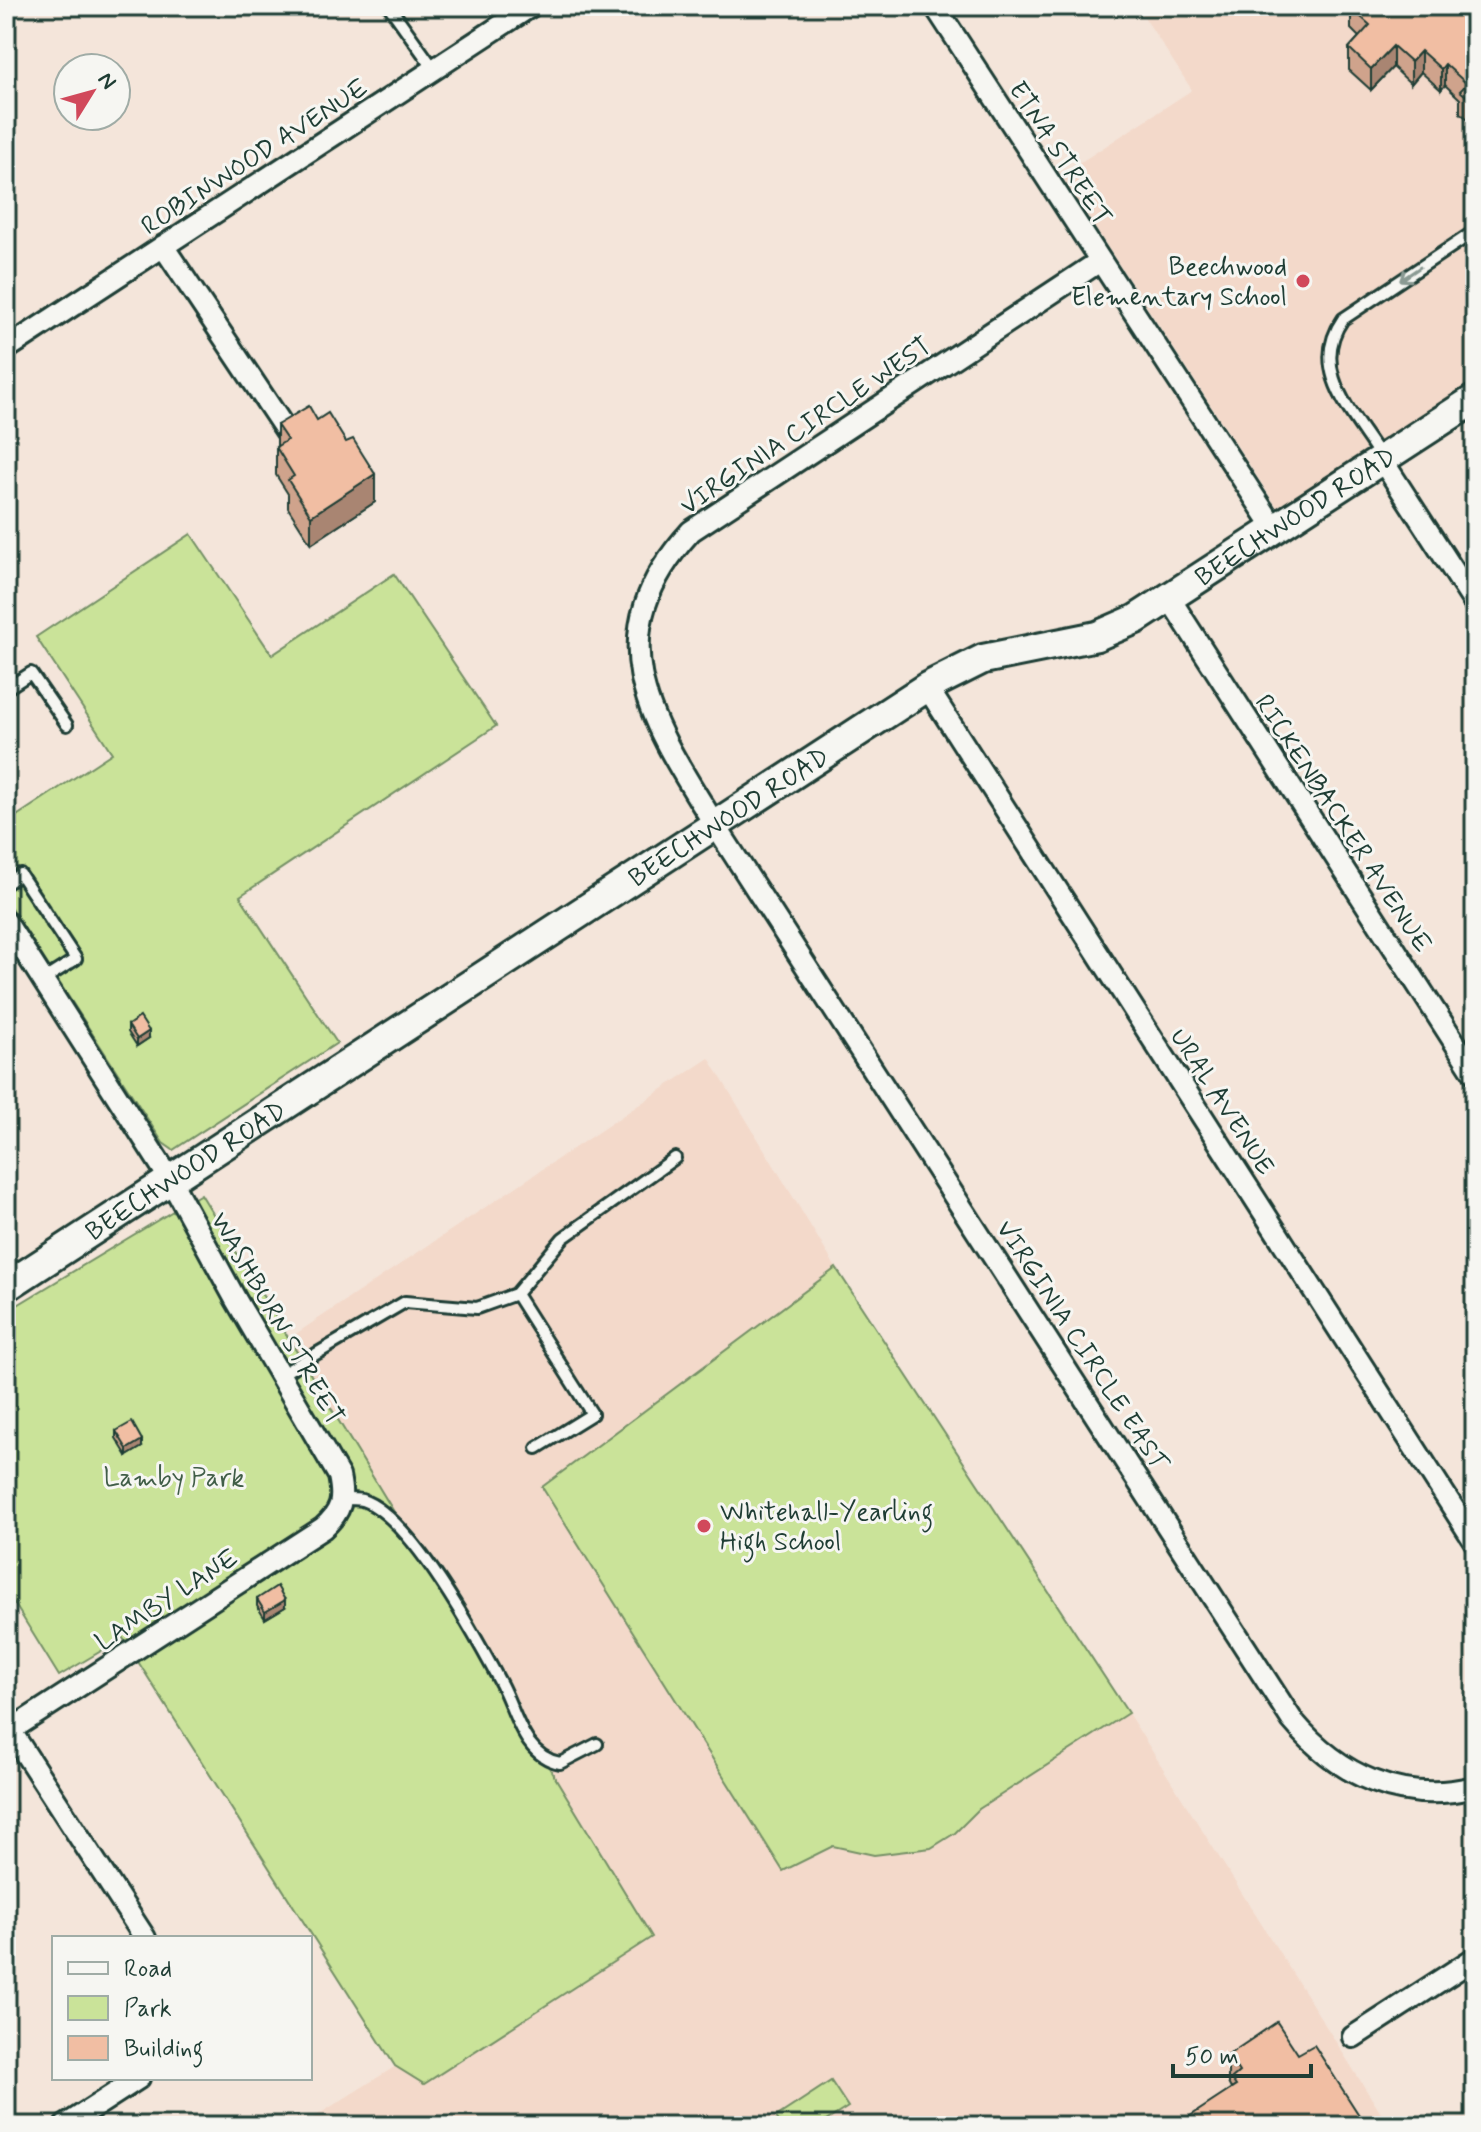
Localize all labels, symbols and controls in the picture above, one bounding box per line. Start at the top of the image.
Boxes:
north arrow [52,52,132,132]
text: N [91,67,122,95]
street label: ROBINWOOD AVENUE [135,72,375,244]
street label: ETNA STREET [1000,75,1119,233]
place label: Beechwood Elementary School [1071,251,1287,315]
one-way arrow [1400,266,1422,282]
marker: Beechwood Elementary School [1294,272,1312,290]
street label: VIRGINIA CIRCLE WEST [674,330,938,524]
street label: BEECHWOOD ROAD [1189,440,1403,595]
street label: RICKENBACKER AVENUE [1246,688,1439,960]
street label: BEECHWOOD ROAD [623,740,836,896]
street label: URAL AVENUE [1161,1022,1281,1182]
street label: BEECHWOOD ROAD [80,1094,293,1250]
street label: WASHBURN STREET [201,1206,351,1432]
street label: VIRGINIA CIRCLE EAST [987,1214,1176,1479]
park label: Lamby Park [104,1462,244,1496]
place label: Whitehall-Yearling High School [720,1496,933,1563]
marker: Whitehall-Yearling High School [695,1517,713,1535]
street label: LAMBY LANE [89,1542,245,1660]
legend [52,1936,312,2080]
text: Road [124,1954,172,1985]
text: Park [124,1994,172,2025]
scale bar [1173,2028,1311,2078]
text: Building [124,2034,204,2068]
text: 50 m [1185,2042,1239,2073]

